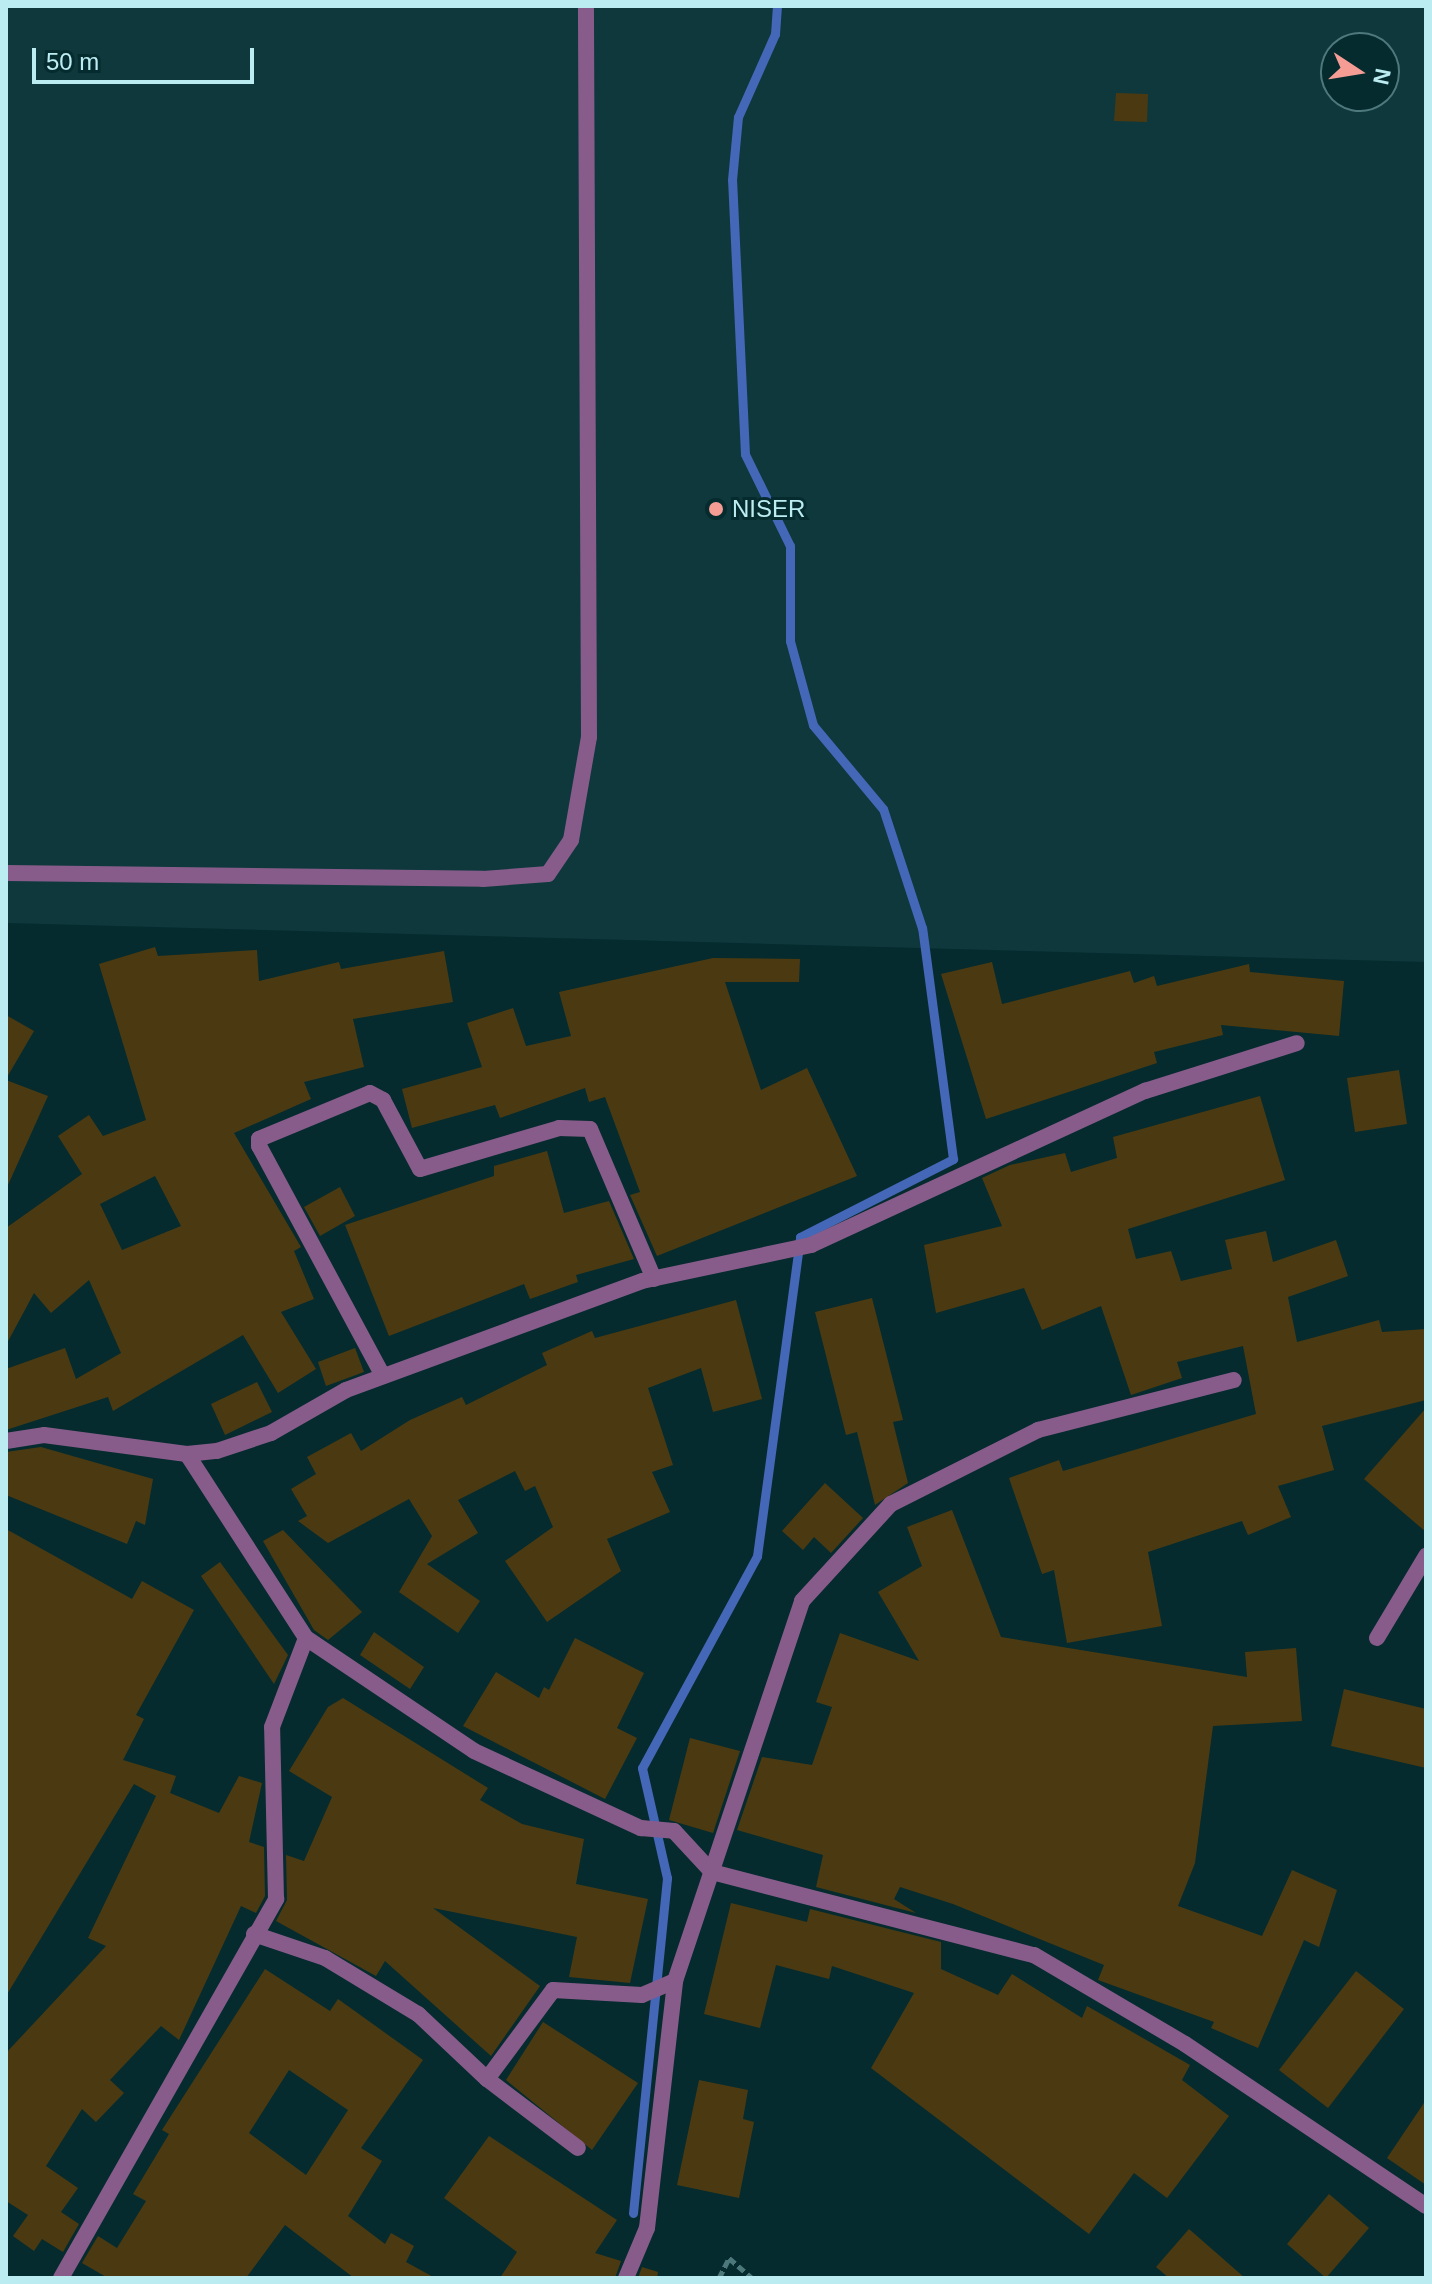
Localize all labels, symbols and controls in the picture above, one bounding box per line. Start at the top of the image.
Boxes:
scale bar [36,32,258,82]
north arrow [1320,32,1400,112]
text: 50 m [46,48,99,75]
text: N [1368,66,1396,87]
place label: NISER [732,495,805,523]
marker: NISER [707,500,725,518]

